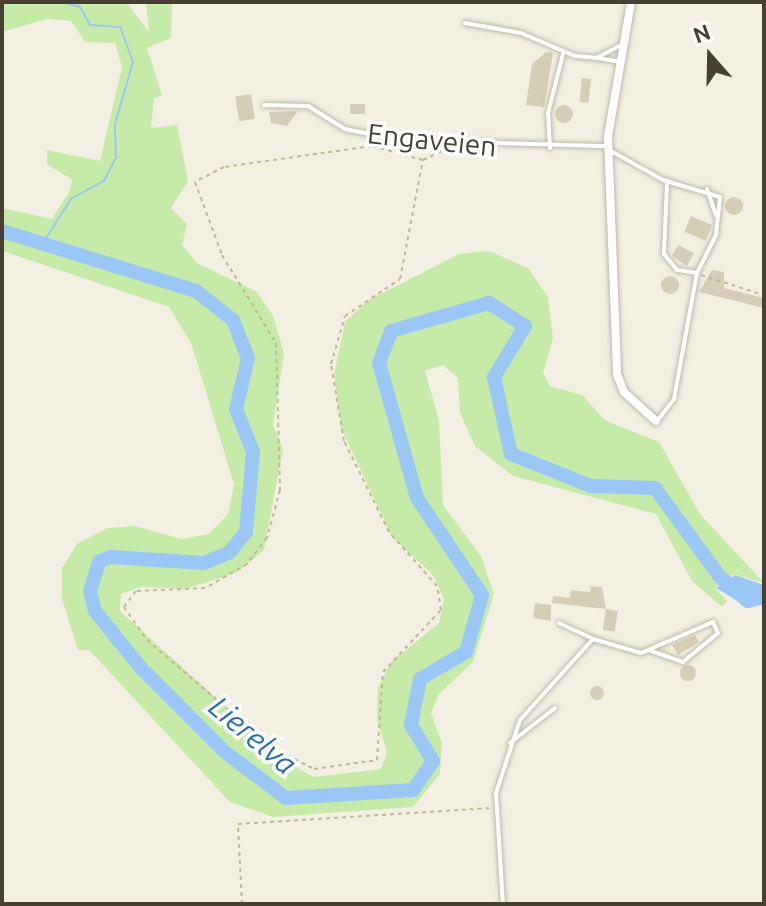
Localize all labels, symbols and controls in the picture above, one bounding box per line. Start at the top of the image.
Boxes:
north arrow [670,16,750,96]
text: N [690,18,714,48]
street label: Engaveien [366,117,498,163]
water label: Lierelva [202,688,304,782]

